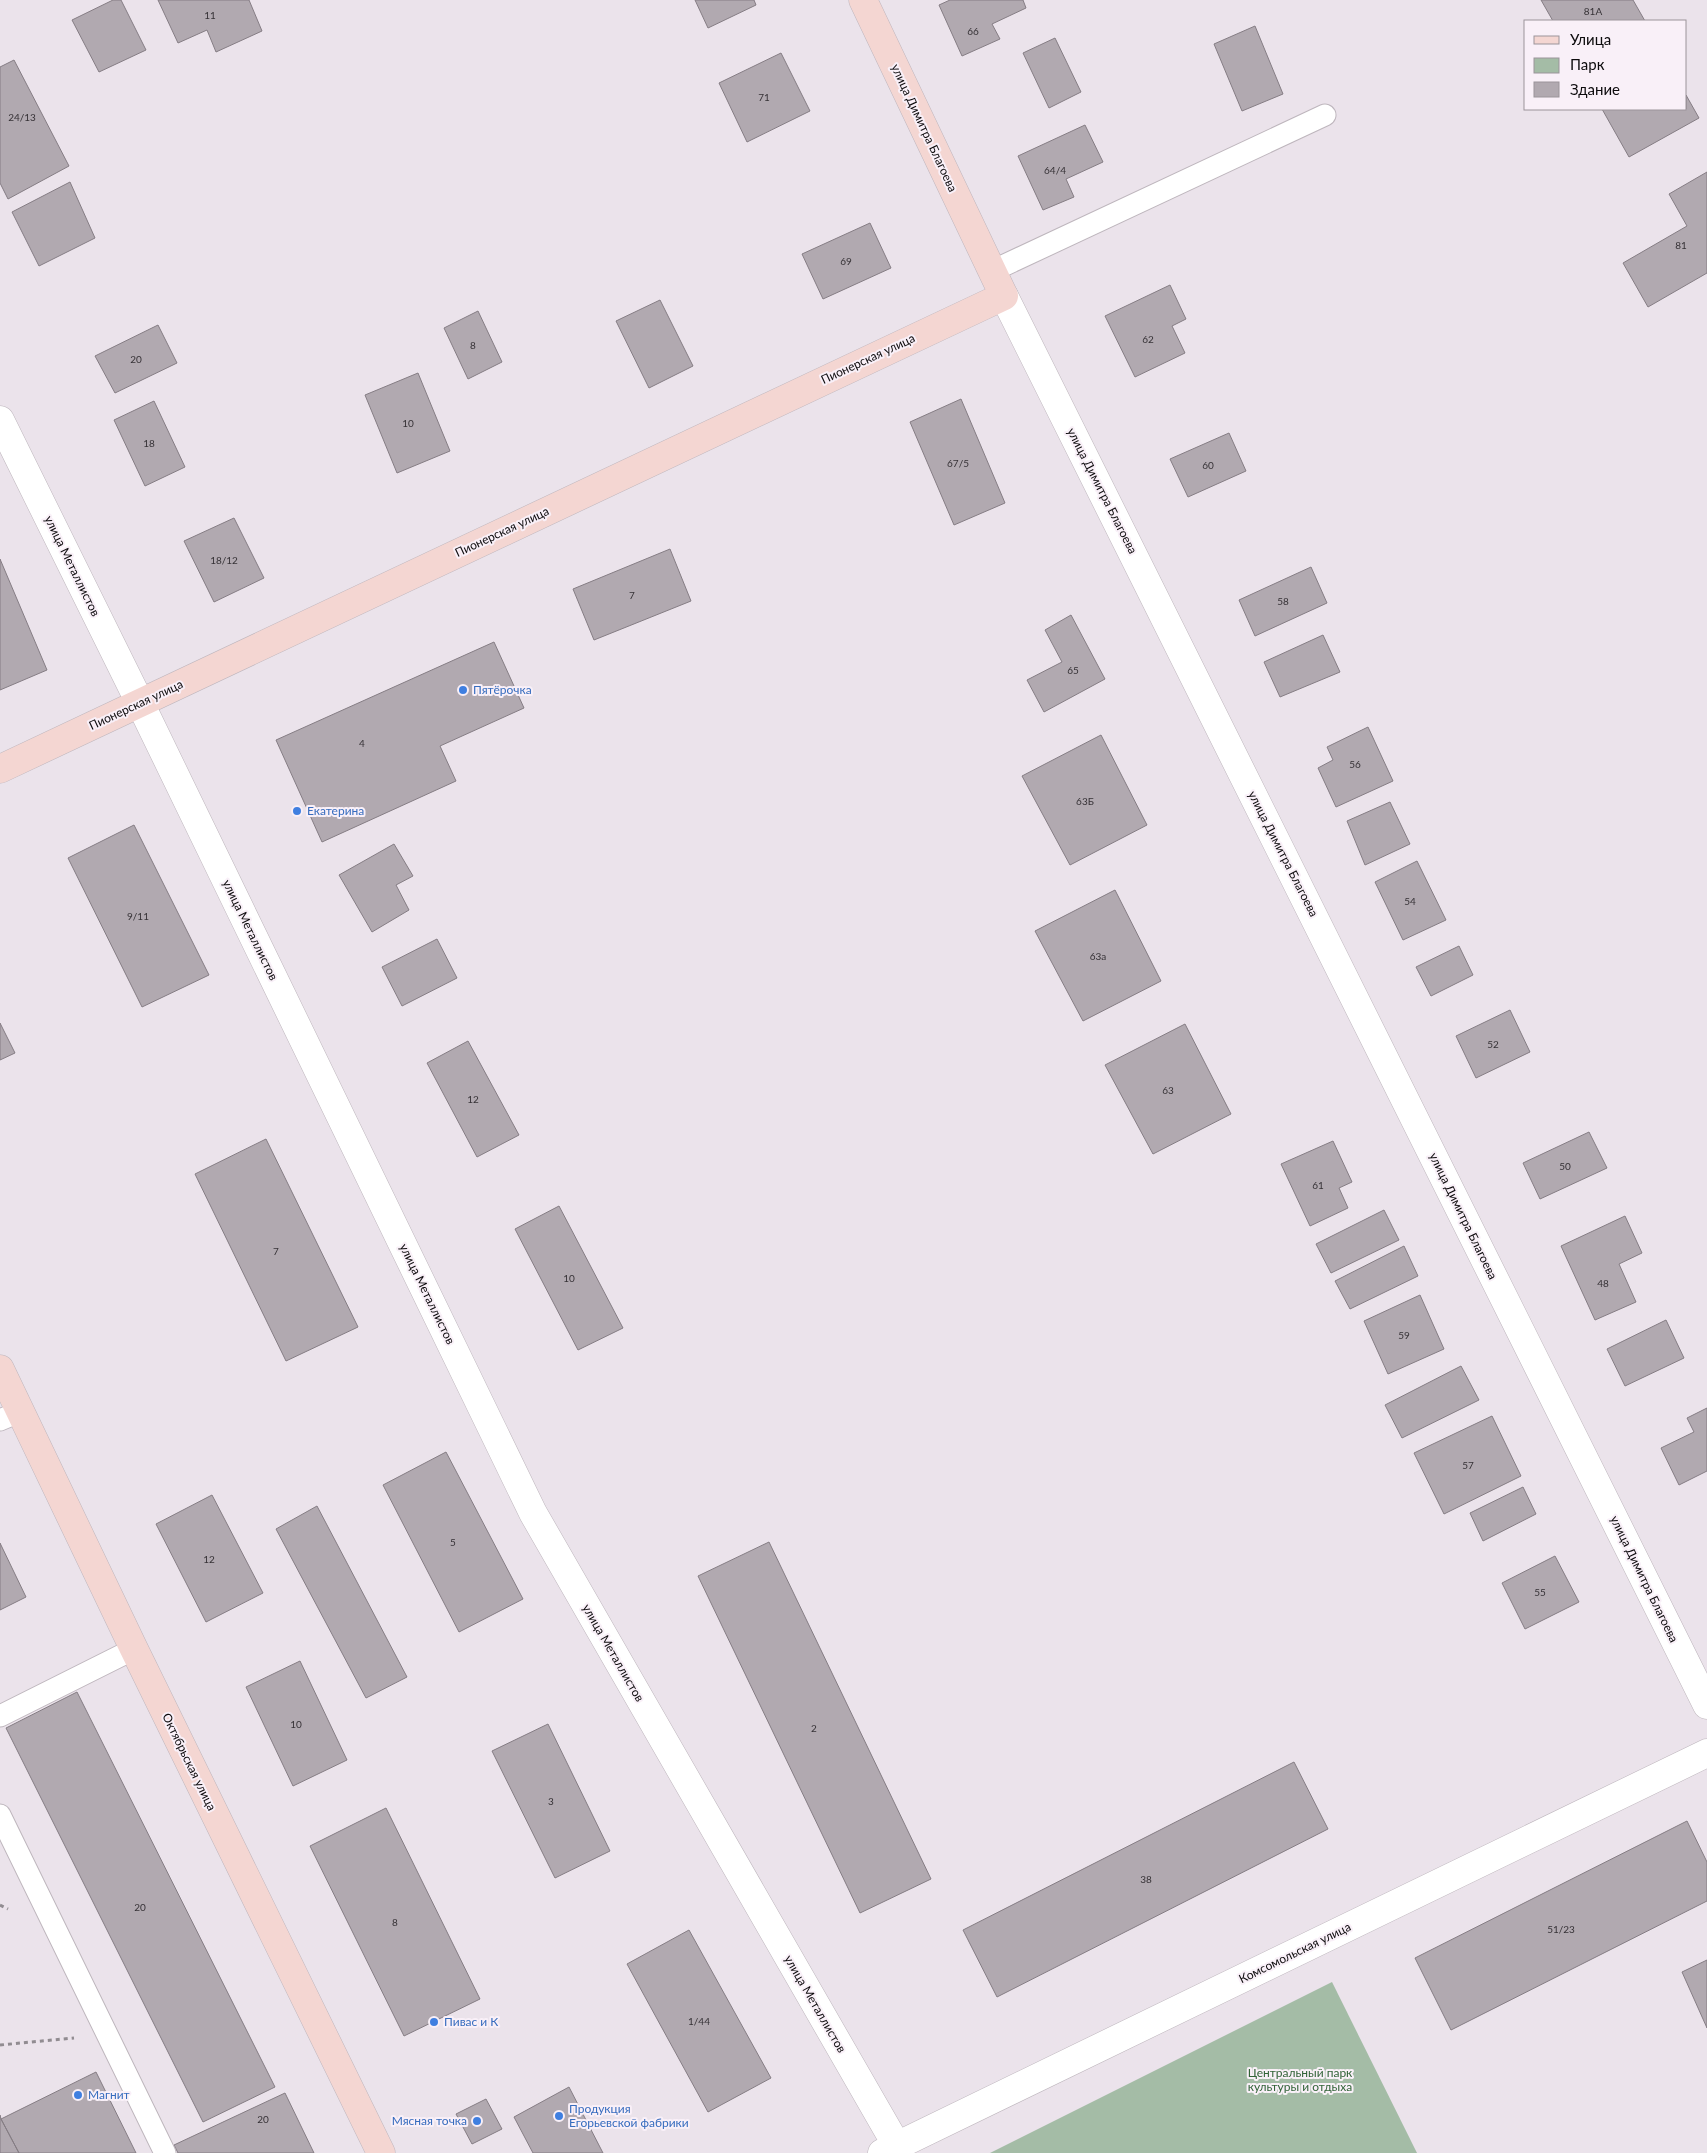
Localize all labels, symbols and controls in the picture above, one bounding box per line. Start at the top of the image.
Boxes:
house number: 81А [1584,5,1602,17]
house number: 11 [204,9,216,21]
legend [1524,20,1687,110]
house number: 66 [967,25,979,37]
text: Улица [1570,30,1611,48]
text: Парк [1570,55,1605,73]
street label: улица Димитра Благоева [888,61,961,194]
text: Здание [1570,80,1620,98]
house number: 71 [758,91,770,103]
house number: 24/13 [8,111,36,123]
house number: 64/4 [1044,164,1066,176]
house number: 81 [1675,239,1687,251]
house number: 69 [840,255,852,267]
street label: Пионерская улица [818,330,917,387]
house number: 62 [1142,333,1154,345]
house number: 8 [470,339,476,351]
house number: 20 [130,353,142,365]
house number: 10 [402,417,414,429]
street label: улица Димитра Благоева [1064,425,1141,556]
house number: 18 [143,437,155,449]
house number: 67/5 [947,457,969,469]
house number: 60 [1202,459,1214,471]
street label: Пионерская улица [452,503,551,560]
street label: улица Металлистов [42,513,103,619]
house number: 18/12 [210,554,238,566]
house number: 7 [629,589,635,601]
house number: 58 [1277,595,1289,607]
house number: 65 [1067,664,1079,676]
street label: Пионерская улица [86,676,185,733]
place label: Пятёрочка [473,682,532,697]
marker: Пятёрочка [457,684,469,696]
house number: 4 [359,737,365,749]
house number: 56 [1349,758,1361,770]
street label: улица Димитра Благоева [1245,788,1322,919]
house number: 63Б [1076,795,1094,807]
place label: Екатерина [307,803,364,818]
marker: Екатерина [291,805,303,817]
street label: улица Металлистов [220,877,281,983]
house number: 54 [1404,895,1416,907]
house number: 9/11 [127,910,149,922]
house number: 63а [1090,950,1106,962]
house number: 52 [1487,1038,1499,1050]
house number: 63 [1162,1084,1174,1096]
house number: 12 [467,1093,479,1105]
street label: улица Димитра Благоева [1426,1150,1501,1282]
house number: 50 [1559,1160,1571,1172]
house number: 61 [1312,1179,1324,1191]
street label: улица Металлистов [397,1241,458,1347]
house number: 7 [273,1245,279,1257]
house number: 10 [563,1272,575,1284]
house number: 48 [1597,1277,1609,1289]
house number: 59 [1398,1329,1410,1341]
house number: 57 [1462,1459,1474,1471]
street label: улица Димитра Благоева [1607,1513,1682,1645]
house number: 5 [450,1536,456,1548]
house number: 12 [203,1553,215,1565]
house number: 55 [1534,1586,1546,1598]
street label: улица Металлистов [579,1601,648,1704]
street label: Октябрьская улица [159,1711,220,1813]
house number: 10 [290,1718,302,1730]
house number: 2 [811,1722,817,1734]
house number: 3 [548,1795,554,1807]
house number: 38 [1140,1873,1152,1885]
house number: 20 [134,1901,146,1913]
house number: 8 [392,1916,398,1928]
street label: Комсомольская улица [1236,1919,1353,1986]
house number: 51/23 [1547,1923,1575,1935]
street label: улица Металлистов [781,1952,850,2055]
place label: Пивас и К [444,2014,498,2029]
house number: 1/44 [688,2015,710,2027]
marker: Пивас и К [428,2016,440,2028]
park label: Центральный парк культуры и отдыха [1248,2065,1353,2094]
place label: Магнит [88,2087,130,2102]
marker: Магнит [72,2089,84,2101]
place label: Продукция Егорьевской фабрики [569,2101,689,2130]
marker: Продукция Егорьевской фабрики [553,2110,565,2122]
house number: 20 [257,2113,269,2125]
place label: Мясная точка [392,2113,467,2128]
marker: Мясная точка [471,2115,483,2127]

